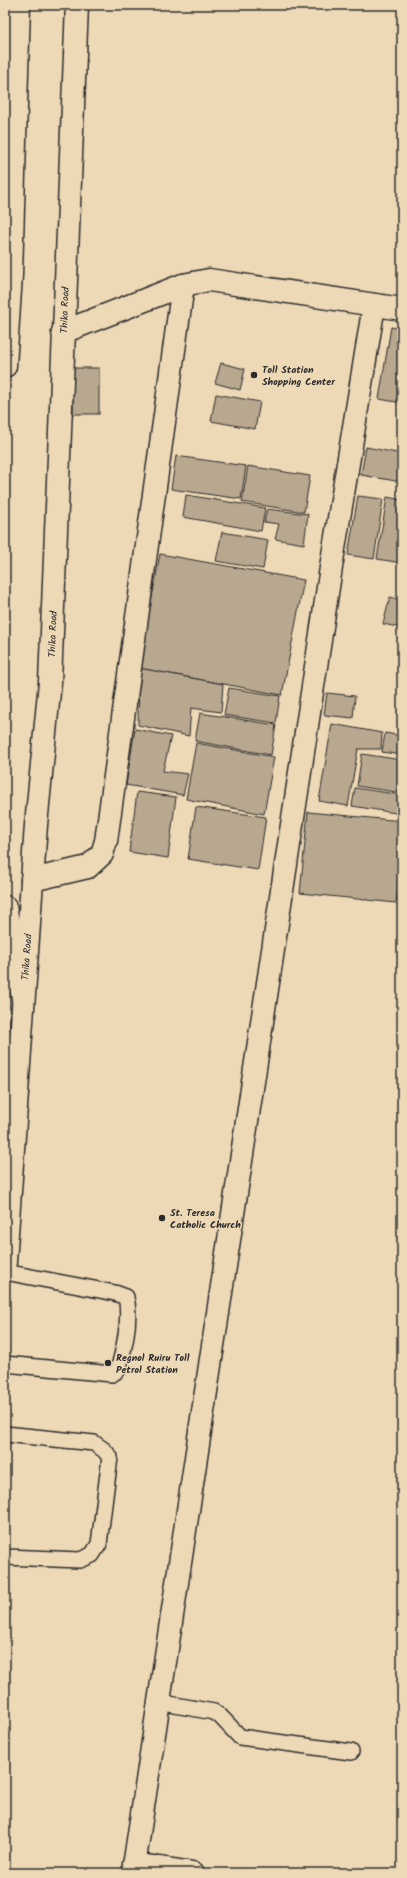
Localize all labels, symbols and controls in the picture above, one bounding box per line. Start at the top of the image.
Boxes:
street label: Thika Road [56,285,74,334]
place label: Toll Station Shopping Center [262,362,335,390]
marker: Toll Station Shopping Center [249,370,259,380]
street label: Thika Road [44,609,62,658]
street label: Thika Road [17,932,37,981]
place label: St. Teresa Catholic Church [170,1205,241,1233]
marker: St. Teresa Catholic Church [157,1213,167,1223]
place label: Regnol Ruiru Toll Petrol Station [116,1350,190,1378]
marker: Regnol Ruiru Toll Petrol Station [103,1358,113,1368]

